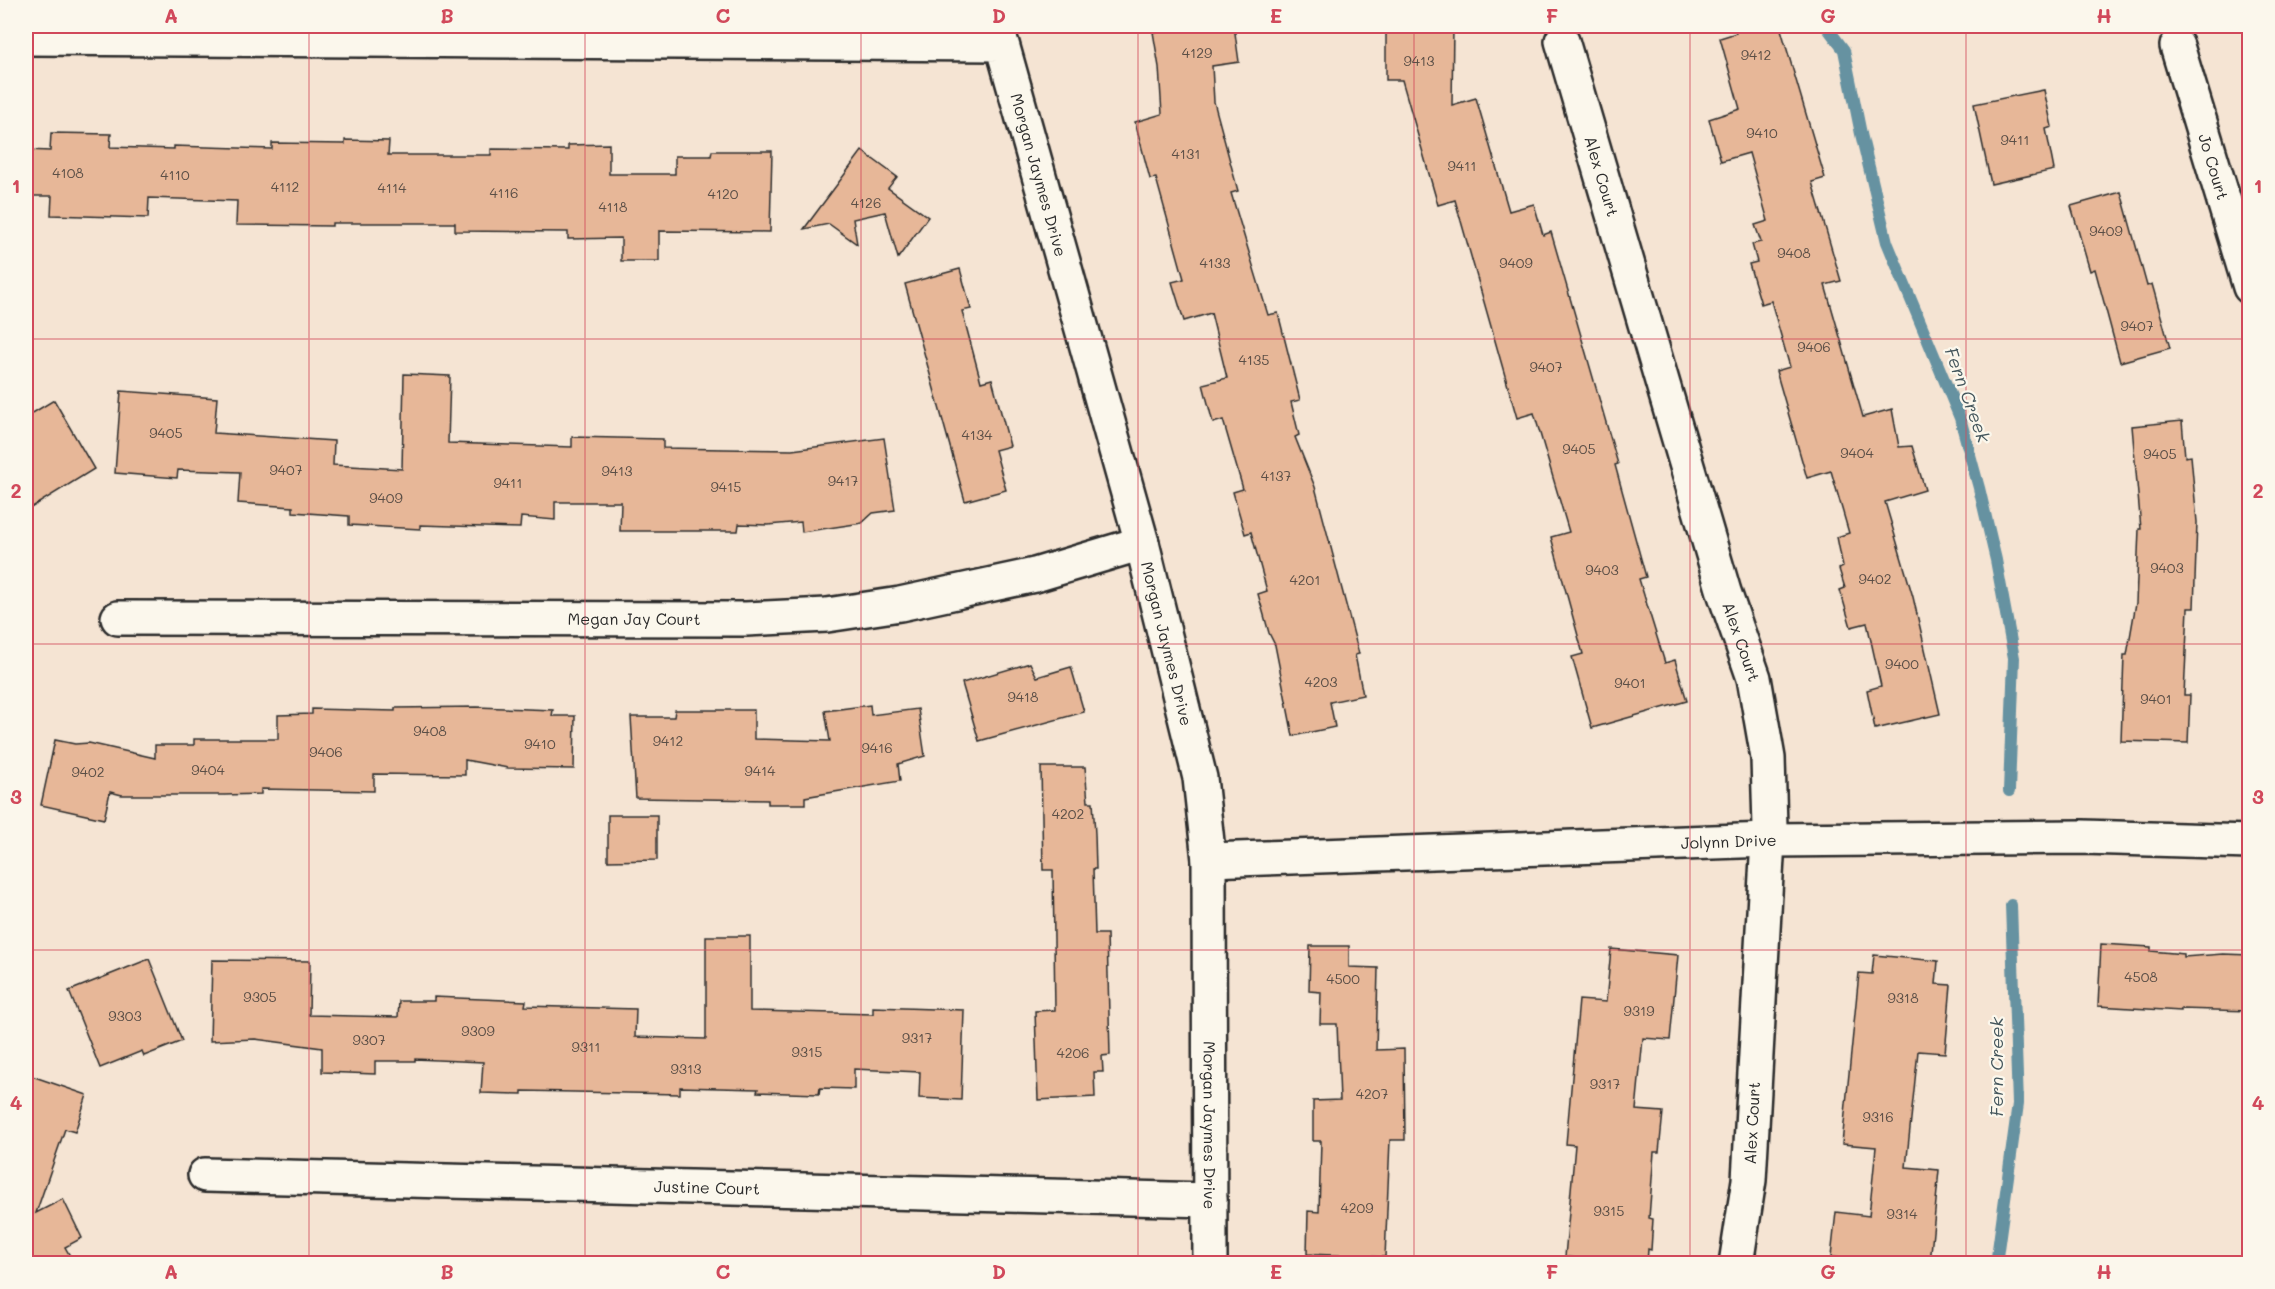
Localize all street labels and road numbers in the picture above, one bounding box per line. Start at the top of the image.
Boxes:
street label: Morgan Jaymes Drive [1006,91,1072,259]
street label: Jo Court [2194,131,2234,202]
street label: Alex Court [1580,133,1624,219]
street label: Morgan Jaymes Drive [1137,559,1198,728]
street label: Alex Court [1718,599,1765,684]
street label: Megan Jay Court [567,608,701,629]
street label: Jolynn Drive [1680,829,1777,853]
street label: Morgan Jaymes Drive [1199,1041,1221,1209]
street label: Alex Court [1739,1081,1764,1165]
street label: Justine Court [654,1175,760,1199]

